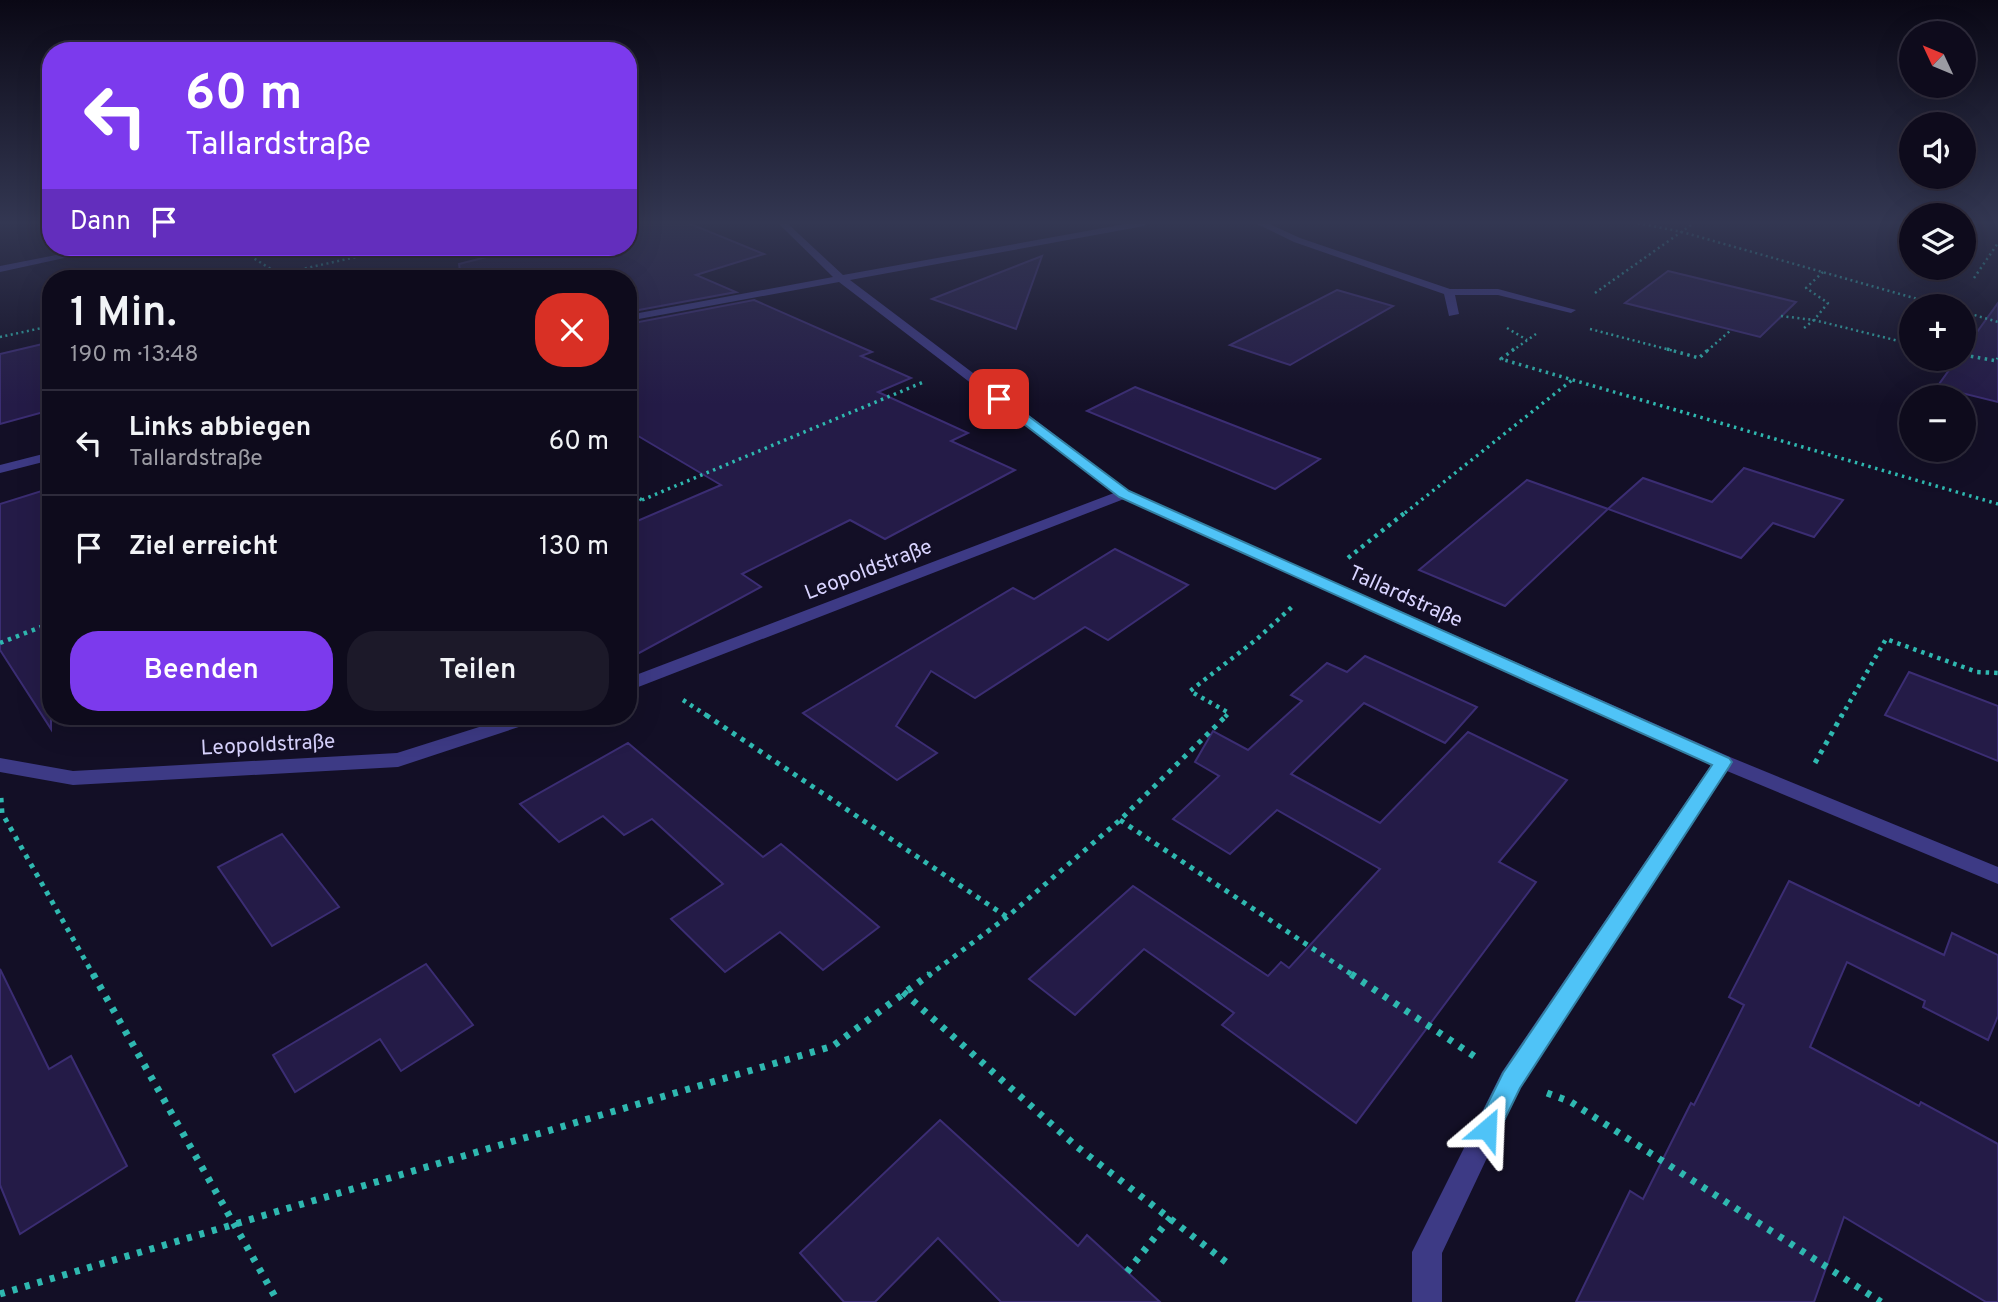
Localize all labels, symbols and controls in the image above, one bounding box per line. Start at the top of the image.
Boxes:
north arrow [1899,21,1976,98]
map controls [1899,21,1976,462]
text: 60 m [185,65,303,127]
icon: left [70,70,161,161]
button: sound [1899,112,1976,189]
text: Tallardstraße [185,126,371,166]
icon: arrive [145,203,183,241]
button: layers [1899,203,1976,280]
text: Dann [70,206,131,239]
text: 1 Min. [70,288,177,341]
button: close [535,293,609,367]
button: + [1899,294,1976,371]
text: 190 m · 13:48 [70,341,199,370]
pin [969,369,1029,429]
icon: arrive [980,380,1018,418]
button: − [1899,385,1976,462]
text: Links abbiegen [129,412,311,445]
icon: left [70,424,108,462]
text: 60 m [549,426,609,459]
text: Tallardstraße [129,445,263,474]
icon: arrive [70,529,108,567]
text: Ziel erreicht [129,531,278,564]
text: 130 m [539,531,609,564]
street label: Leopoldstraße [801,534,936,607]
street label: Tallardstraße [1344,560,1467,635]
button: Beenden [70,631,333,711]
button: Teilen [347,631,609,711]
street label: Leopoldstraße [200,728,336,763]
position arrow [1450,1092,1524,1166]

